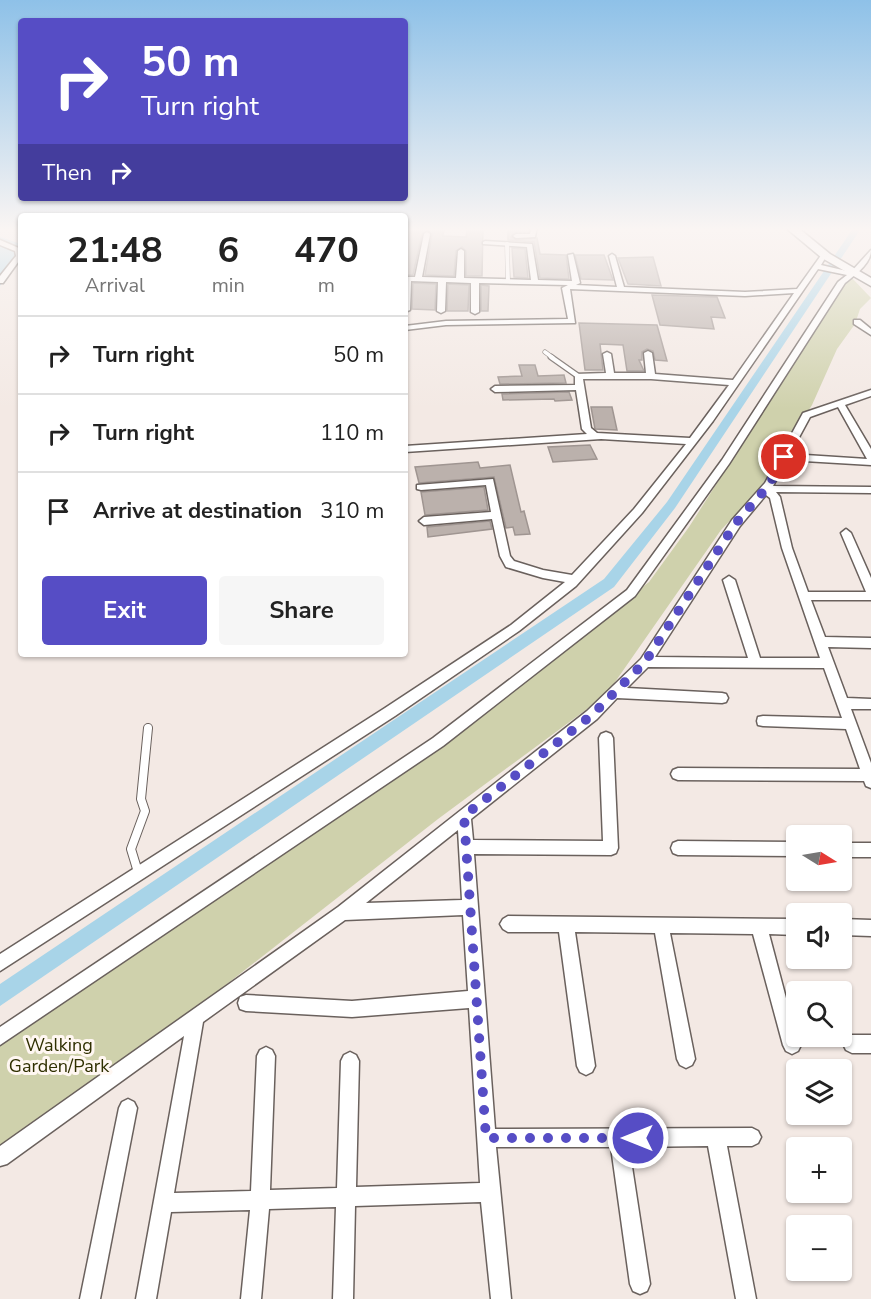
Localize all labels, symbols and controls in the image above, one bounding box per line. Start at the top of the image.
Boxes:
text: 50 m [141,34,240,91]
icon: right [42,42,120,120]
text: Turn right [141,88,259,125]
icon: right [104,156,137,189]
text: Then [42,158,92,188]
text: 21:48 [67,226,163,275]
text: 6 [217,226,239,275]
text: 470 [294,226,359,275]
text: Arrival [85,272,145,299]
text: min [212,272,245,299]
text: m [318,272,335,299]
icon: right [42,339,75,372]
text: Turn right [93,340,194,370]
text: 50 m [333,340,384,370]
icon: right [42,417,75,450]
text: Turn right [93,418,194,448]
text: 110 m [320,418,384,448]
pin [758,431,809,482]
icon: arrive [767,440,800,473]
icon: arrive [42,495,75,528]
text: Arrive at destination [93,496,302,526]
text: 310 m [320,496,384,526]
button: Exit [42,576,207,645]
button: Share [219,576,384,645]
north arrow [786,825,852,891]
map controls [786,825,852,1281]
button: sound [786,903,852,969]
button: search [786,981,852,1047]
park label: Walking Garden/Park [9,1033,110,1078]
button: layers [786,1059,852,1125]
position arrow [606,1106,670,1170]
button: + [786,1137,852,1203]
button: − [786,1215,852,1281]

